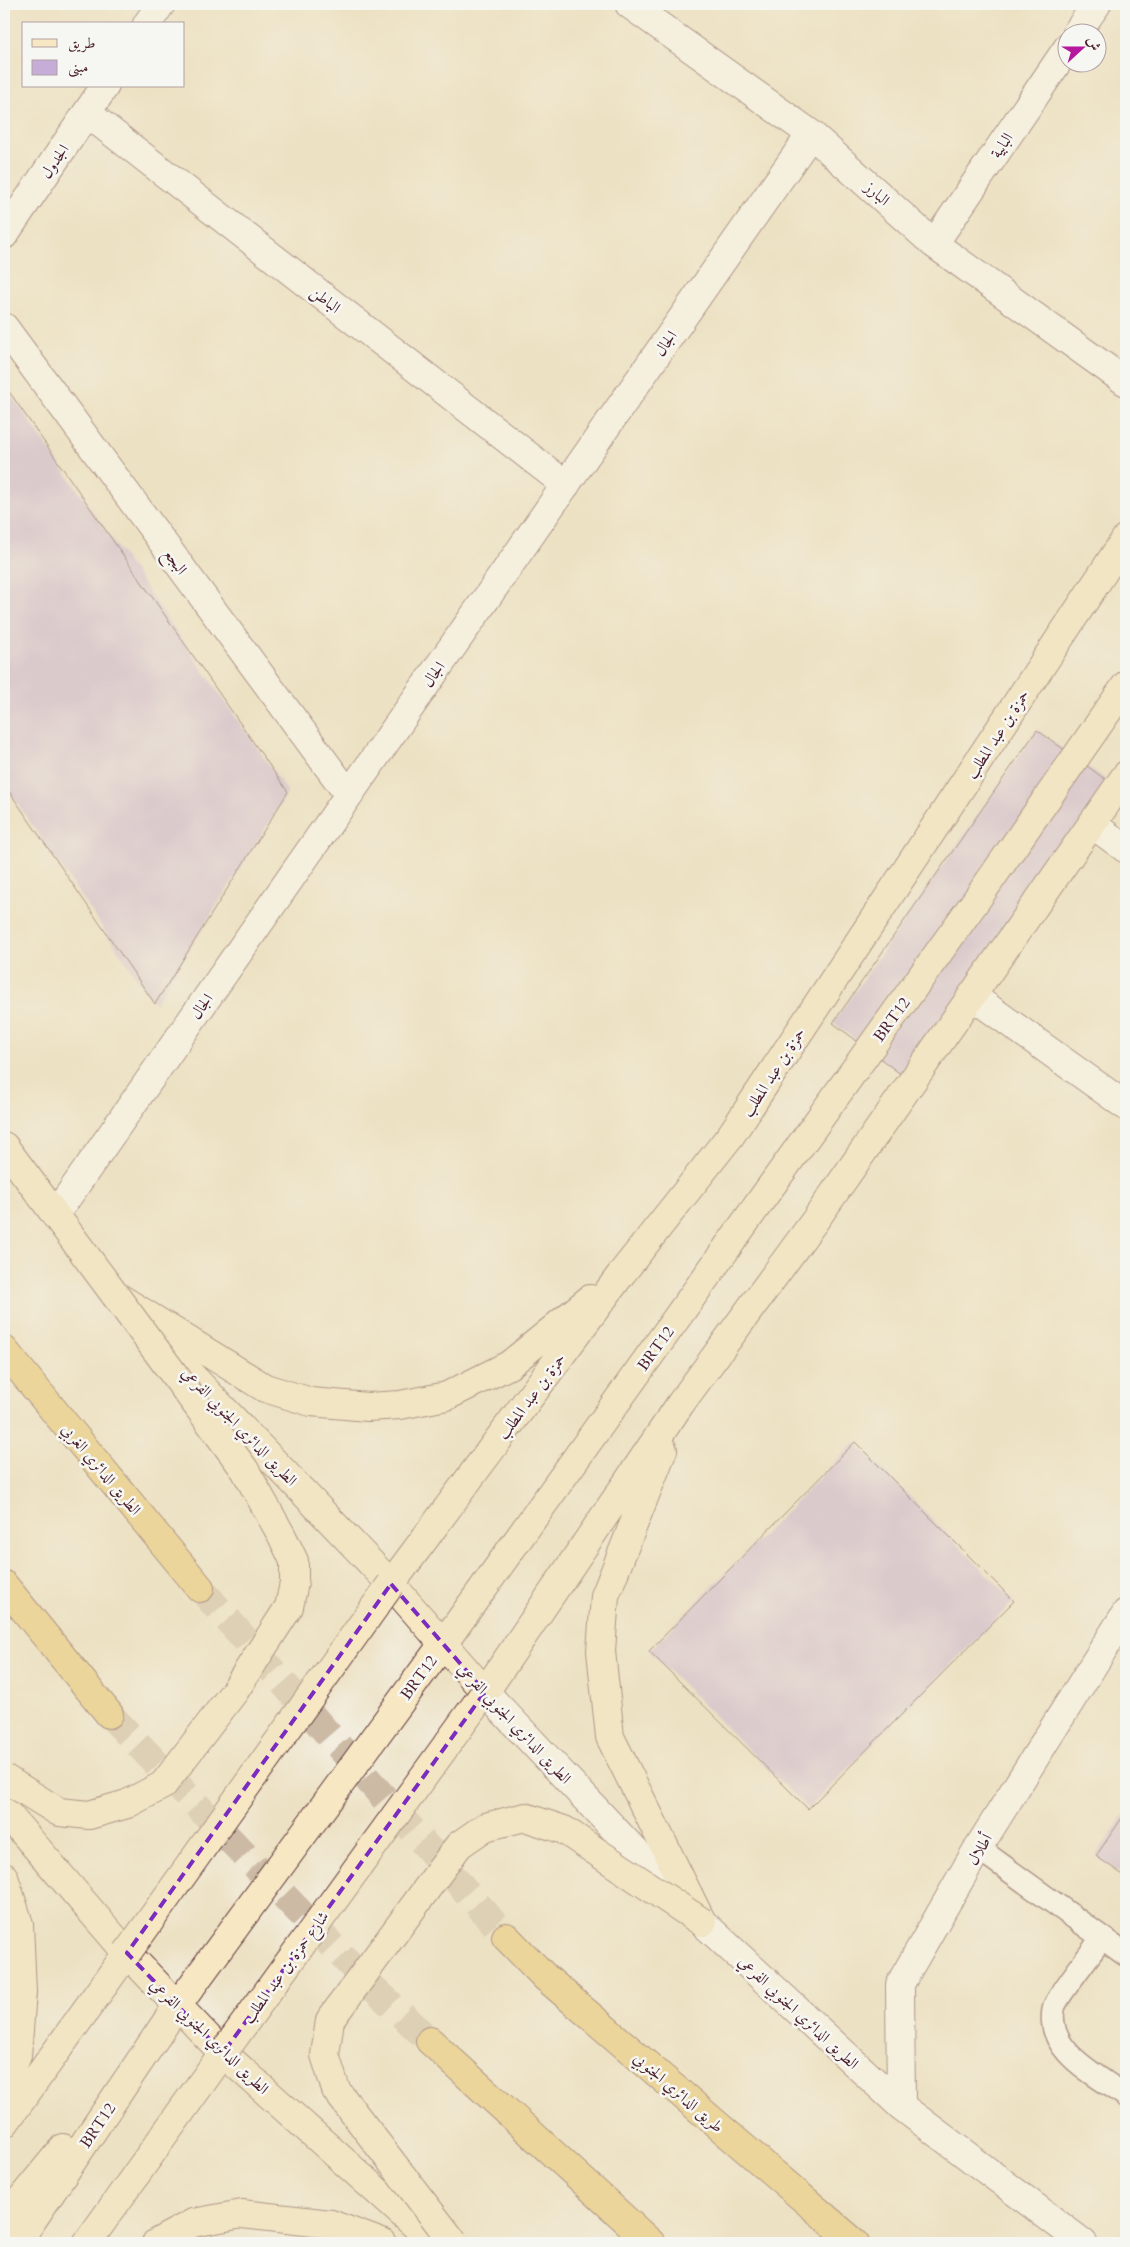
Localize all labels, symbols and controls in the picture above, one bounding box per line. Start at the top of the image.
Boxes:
legend [22,22,185,88]
north arrow [1058,22,1108,72]
text: طريق [68,33,95,53]
text: ش [1082,34,1105,54]
text: مبنى [68,57,88,78]
street label: البابية [985,128,1018,163]
street label: الجدول [35,140,74,183]
street label: البارز [859,175,895,211]
street label: الباطن [306,281,345,319]
street label: الجال [649,326,683,361]
street label: البجع [155,544,192,582]
street label: الجال [417,657,451,692]
street label: حمزة بن عبد المطلب [961,686,1035,783]
street label: الجال [185,989,219,1024]
street label: BRT12 [868,993,915,1046]
street label: حمزة بن عبد المطلب [737,1024,811,1121]
street label: BRT12 [632,1322,679,1375]
street label: حمزة بن عبد المطلب [492,1349,571,1444]
street label: الطريق الدائري الجنوبي الفرعي [176,1362,302,1492]
street label: الطريق الدائري الغربي [56,1419,146,1521]
street label: BRT12 [395,1651,442,1704]
street label: الطريق الدائري الجنوبي الفرعي [452,1658,576,1790]
street label: أطلال [961,1829,998,1870]
street label: شارع حمزة بن عبد المطلب [237,1907,336,2030]
street label: الطريق الدائري الجنوبي الفرعي [732,1951,864,2075]
street label: الطريق الدائري الجنوبي الفرعي [144,1974,274,2100]
street label: طريق الدائري الجنوبي [628,2048,728,2139]
street label: BRT12 [75,2099,121,2152]

